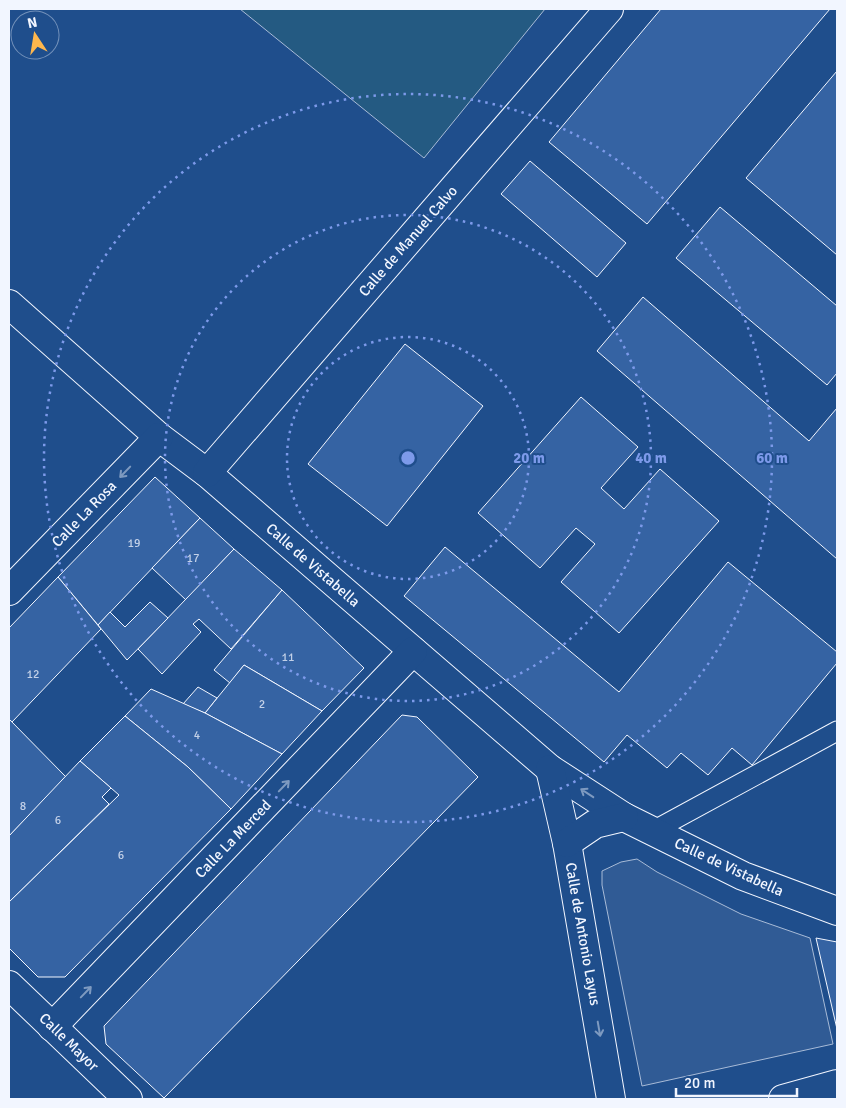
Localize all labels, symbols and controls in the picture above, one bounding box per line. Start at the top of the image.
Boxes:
north arrow [10,10,60,60]
text: N [26,13,39,32]
street label: Calle de Manuel Calvo [355,182,461,300]
centre of rings [399,449,417,467]
text: 20 m [513,449,545,467]
text: 40 m [635,449,667,467]
text: 60 m [756,449,788,467]
one-way arrow [119,466,131,478]
street label: Calle La Rosa [48,477,120,551]
street label: Calle de Vistabella [262,519,364,611]
house number: 19 [128,536,140,551]
house number: 17 [187,551,199,566]
house number: 11 [282,650,294,665]
house number: 12 [27,667,39,682]
house number: 2 [259,697,265,712]
house number: 4 [194,728,201,743]
one-way arrow [277,780,290,792]
one-way arrow [580,788,594,798]
street label: Calle La Merced [191,796,275,882]
house number: 8 [20,799,26,814]
house number: 6 [55,813,61,828]
street label: Calle de Vistabella [672,834,786,900]
house number: 6 [118,848,124,863]
street label: Calle de Antonio Layus [562,861,605,1007]
one-way arrow [80,986,92,998]
street label: Calle Mayor [36,1009,103,1075]
one-way arrow [594,1020,604,1036]
scale bar [676,1066,797,1098]
text: 20 m [684,1074,715,1092]

